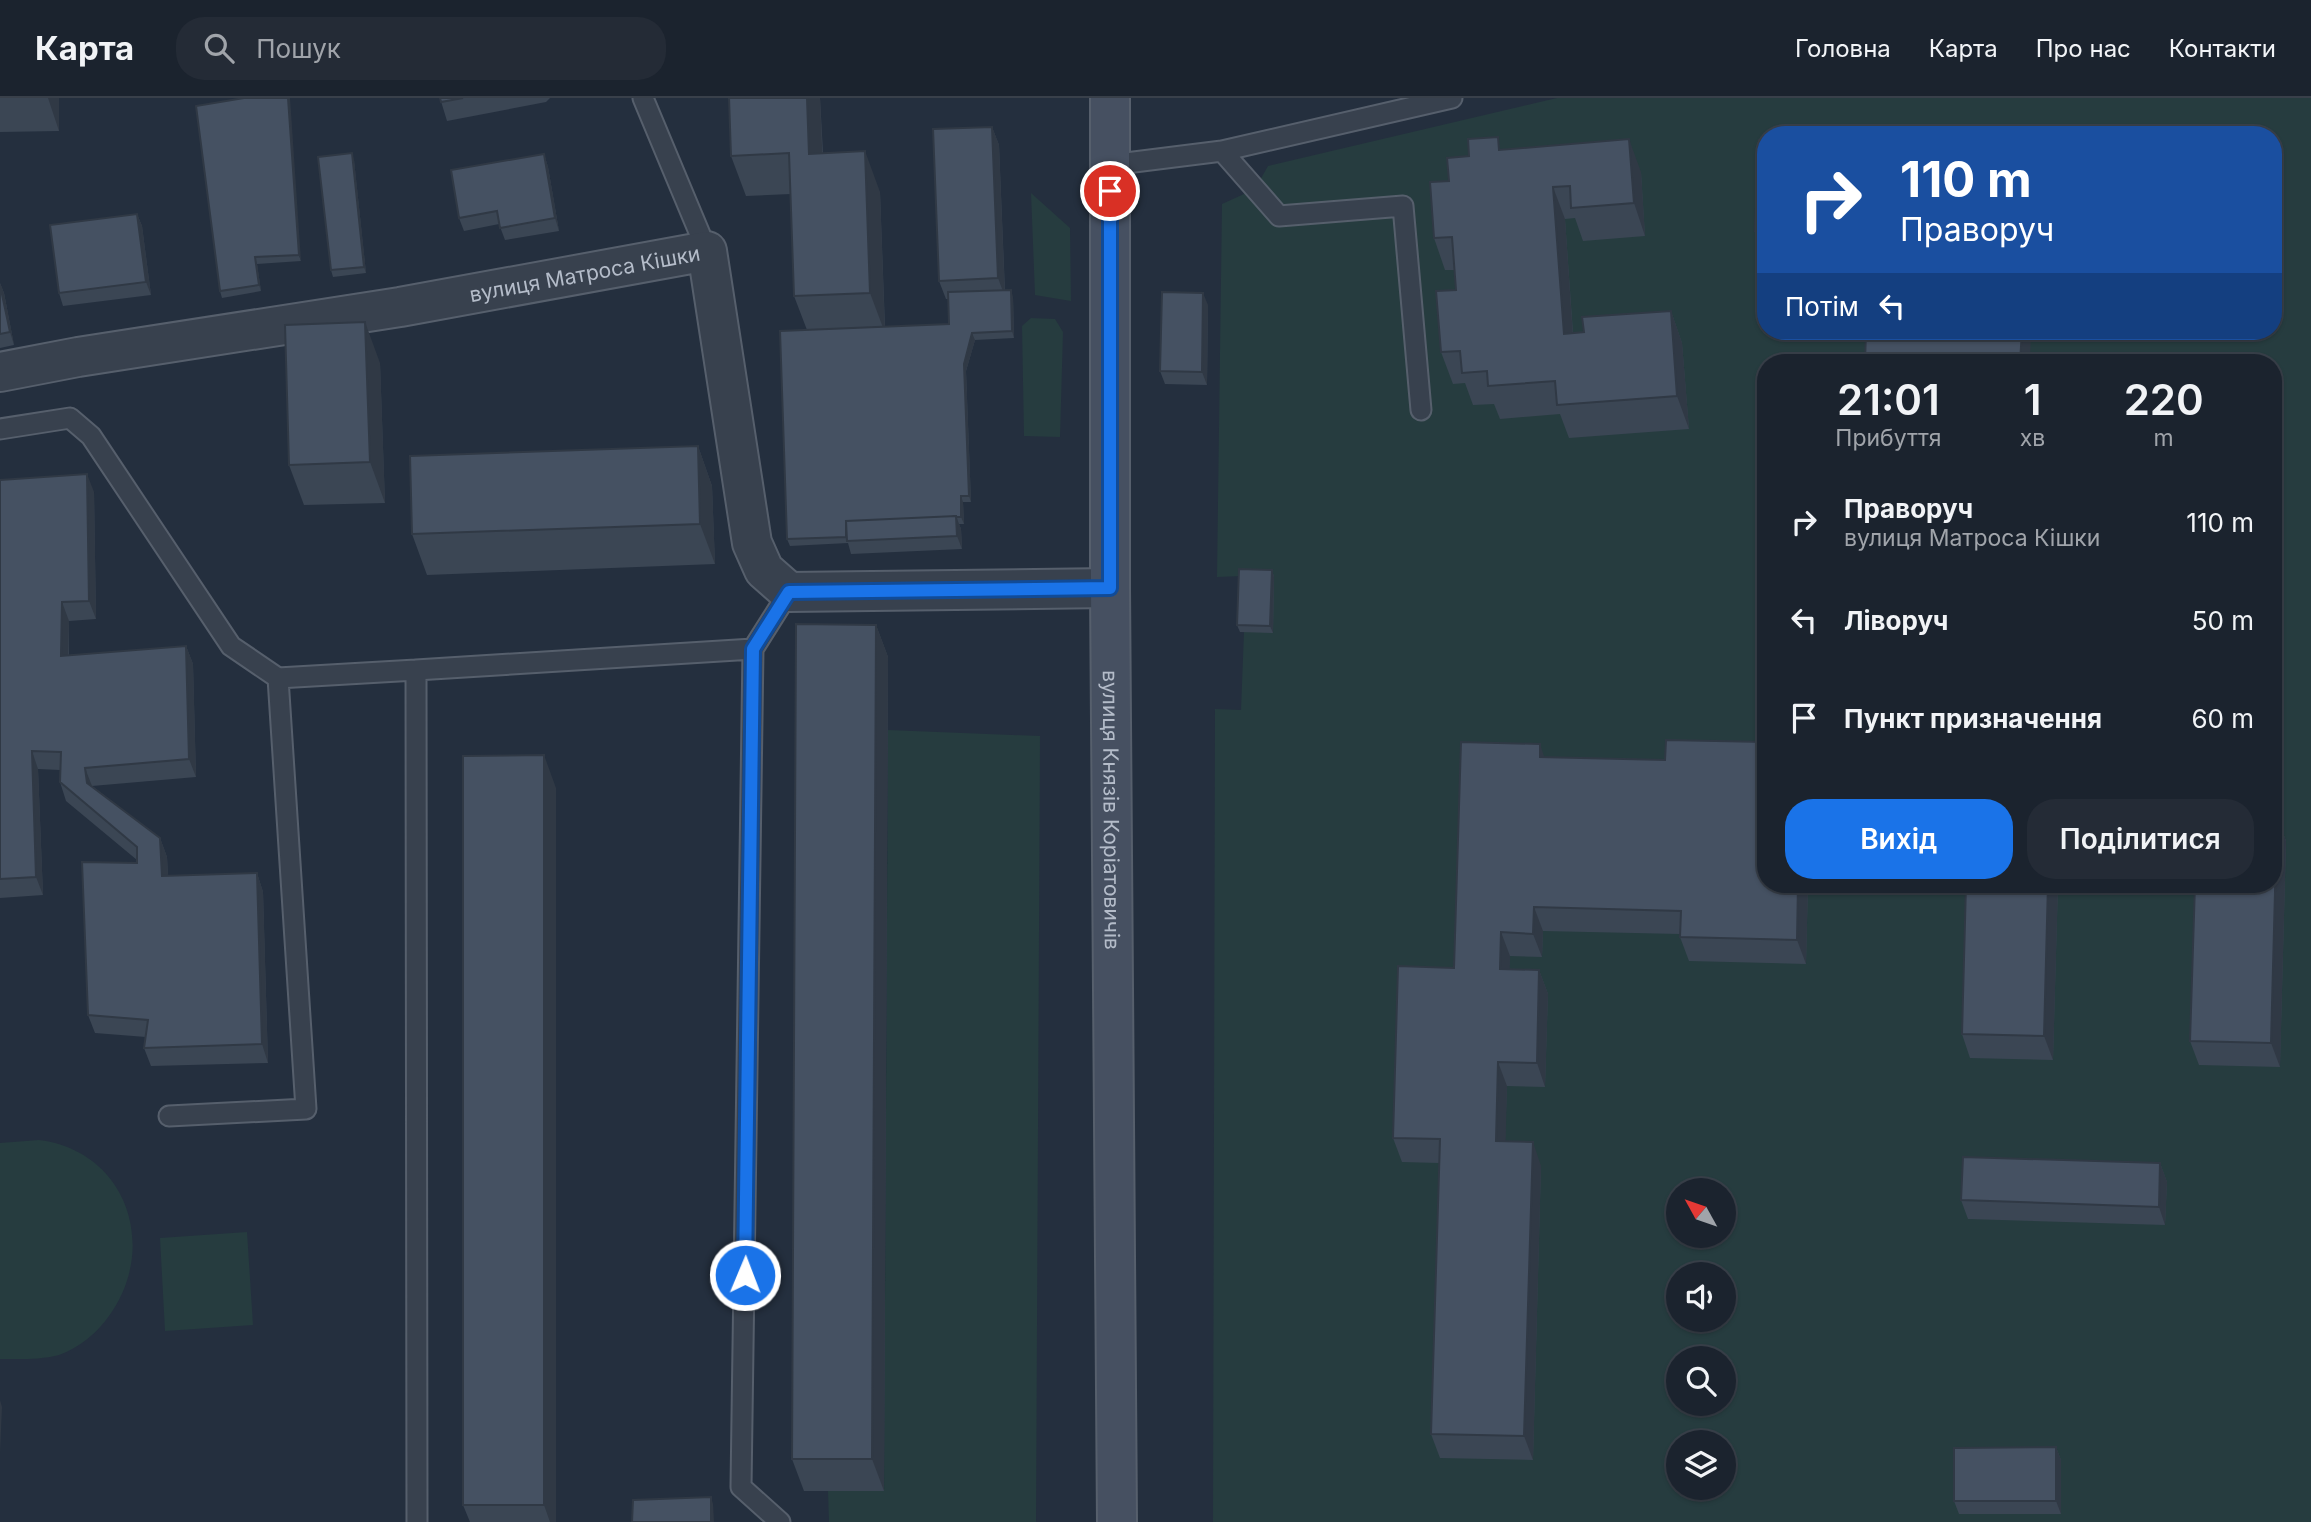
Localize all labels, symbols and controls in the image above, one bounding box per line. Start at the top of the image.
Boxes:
search box [176,17,666,80]
text: Карта [35,28,134,68]
icon: search [200,29,238,67]
text: Пошук [256,33,341,64]
text: Головна [1795,34,1891,63]
text: Карта [1929,34,1998,63]
text: Про нас [2036,34,2131,63]
text: Контакти [2169,34,2276,63]
text: 110 m [1900,150,2032,209]
icon: right [1785,154,1876,245]
pin [1080,161,1140,221]
icon: arrive [1091,172,1129,210]
text: Праворуч [1900,210,2054,249]
street label: вулиця Матроса Кішки [467,240,702,307]
icon: left [1873,287,1911,325]
text: Потім [1785,291,1859,322]
text: 21:01 [1837,374,1940,425]
text: 1 [2024,374,2041,425]
text: 220 [2124,374,2204,425]
text: Прибуття [1835,424,1942,452]
text: хв [2020,424,2045,452]
text: m [2154,424,2174,452]
text: Праворуч [1844,493,1973,524]
icon: right [1785,503,1823,541]
text: 110 m [2186,507,2254,538]
text: вулиця Матроса Кішки [1844,524,2100,552]
icon: left [1785,601,1823,639]
text: Ліворуч [1844,605,1948,636]
text: 50 m [2192,605,2254,636]
street label: вулиця Князів Коріатовичів [1098,670,1125,950]
icon: arrive [1785,699,1823,737]
text: Пункт призначення [1844,703,2102,734]
text: 60 m [2191,703,2254,734]
button: Вихід [1785,799,2013,879]
button: Поділитися [2027,799,2254,879]
north arrow [1666,1178,1736,1248]
map controls [1666,1178,1736,1500]
position arrow [708,1238,782,1312]
button: sound [1666,1262,1736,1332]
button: search [1666,1346,1736,1416]
button: layers [1666,1430,1736,1500]

